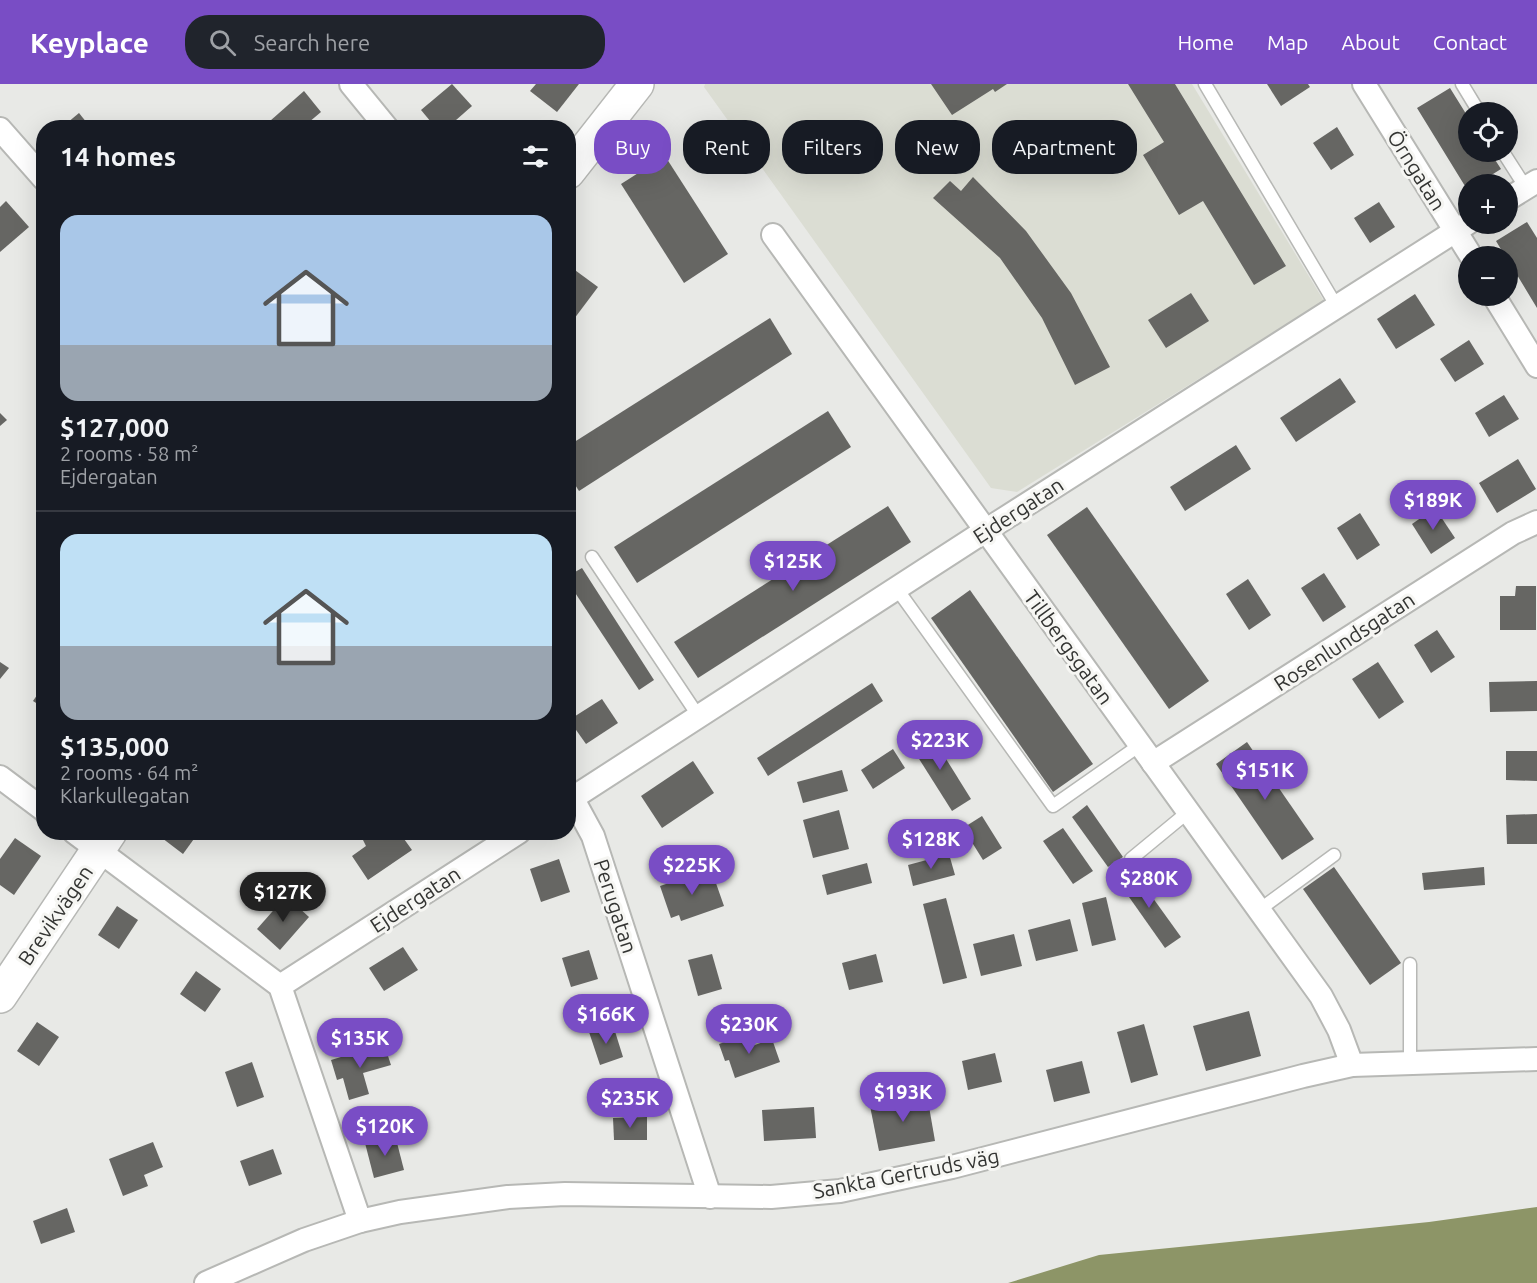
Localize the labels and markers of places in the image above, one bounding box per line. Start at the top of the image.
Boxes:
pin: $189K [1391,480,1475,531]
pin: $125K [751,541,835,592]
pin: $223K [898,720,982,771]
pin: $151K [1223,750,1307,801]
pin: $128K [889,819,973,870]
pin: $225K [650,845,734,896]
pin: $280K [1107,858,1191,909]
pin: $127K [241,872,325,923]
pin: $166K [564,994,648,1045]
pin: $230K [707,1004,791,1055]
pin: $135K [318,1018,402,1069]
pin: $193K [861,1072,945,1123]
pin: $235K [588,1078,672,1129]
pin: $120K [343,1106,427,1157]

